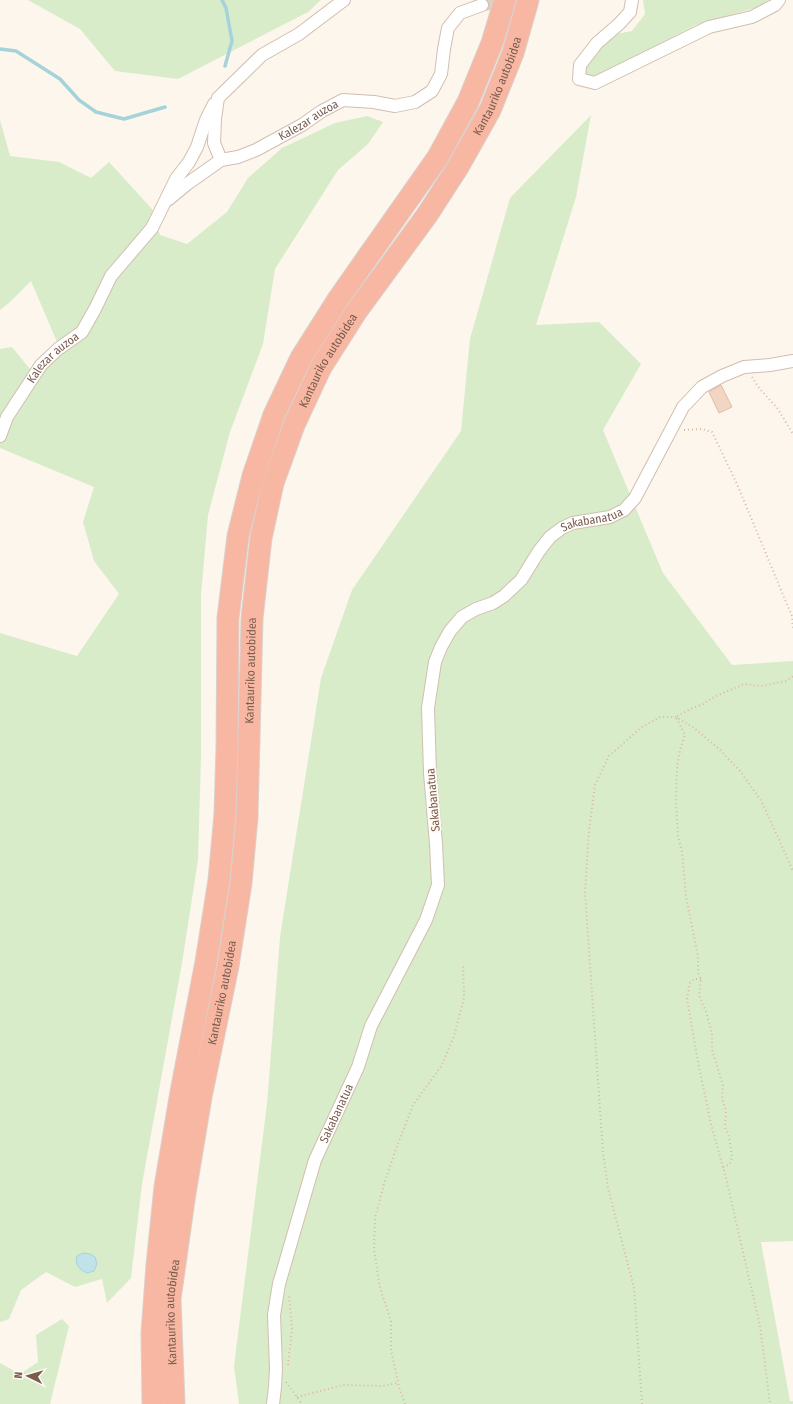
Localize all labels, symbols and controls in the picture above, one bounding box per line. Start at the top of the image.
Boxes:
street label: Kantauriko autobidea [470,35,524,138]
street label: Kalezar auzoa [276,97,341,143]
street label: Kantauriko autobidea [296,311,360,410]
street label: Kalezar auzoa [24,329,82,386]
street label: Sakabanatua [558,505,625,535]
street label: Kantauriko autobidea [242,617,259,724]
street label: Sakabanatua [423,768,443,832]
street label: Kantauriko autobidea [205,939,239,1046]
street label: Sakabanatua [317,1082,356,1145]
street label: Kantauriko autobidea [163,1258,183,1365]
north arrow [8,1356,48,1396]
text: N [12,1371,25,1379]

